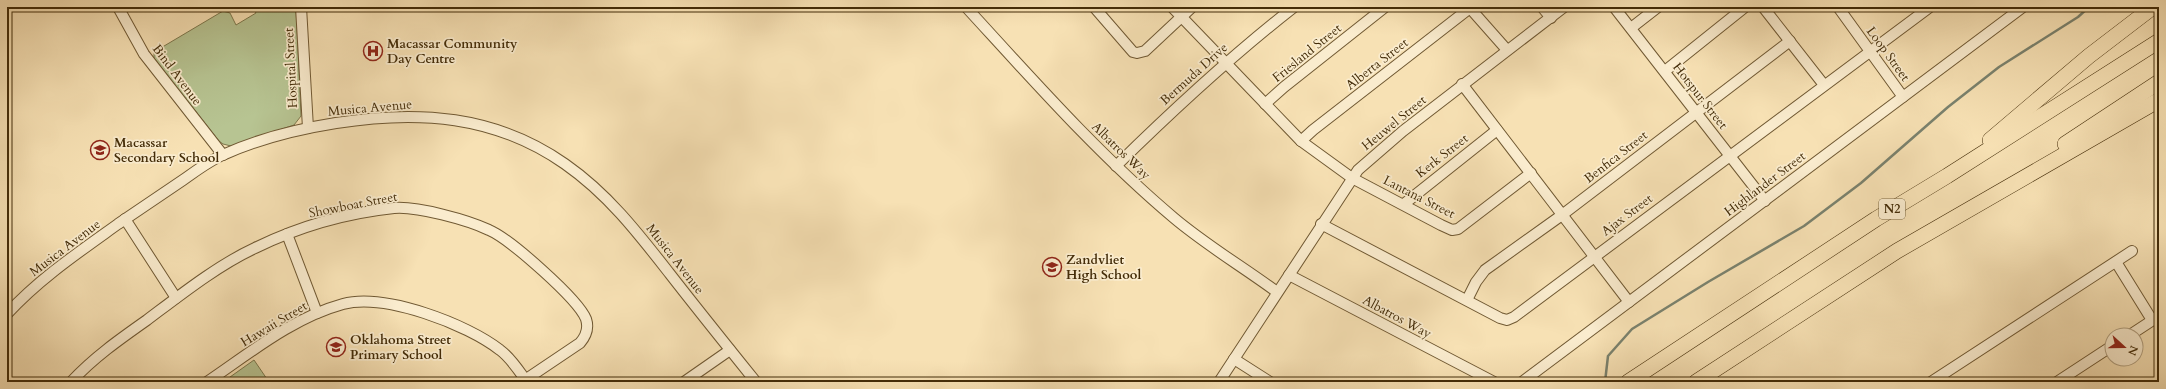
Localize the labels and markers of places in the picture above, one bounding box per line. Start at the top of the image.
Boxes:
place label: Macassar Community Day Centre [387,35,518,68]
hospital icon: Macassar Community Day Centre [362,40,384,62]
place label: Macassar Secondary School [114,134,219,167]
school or university icon: Macassar Secondary School [89,139,111,161]
place label: Zandvliet High School [1066,251,1141,284]
school or university icon: Zandvliet High School [1041,256,1063,278]
place label: Oklahoma Street Primary School [350,331,451,364]
school or university icon: Oklahoma Street Primary School [325,336,347,358]

